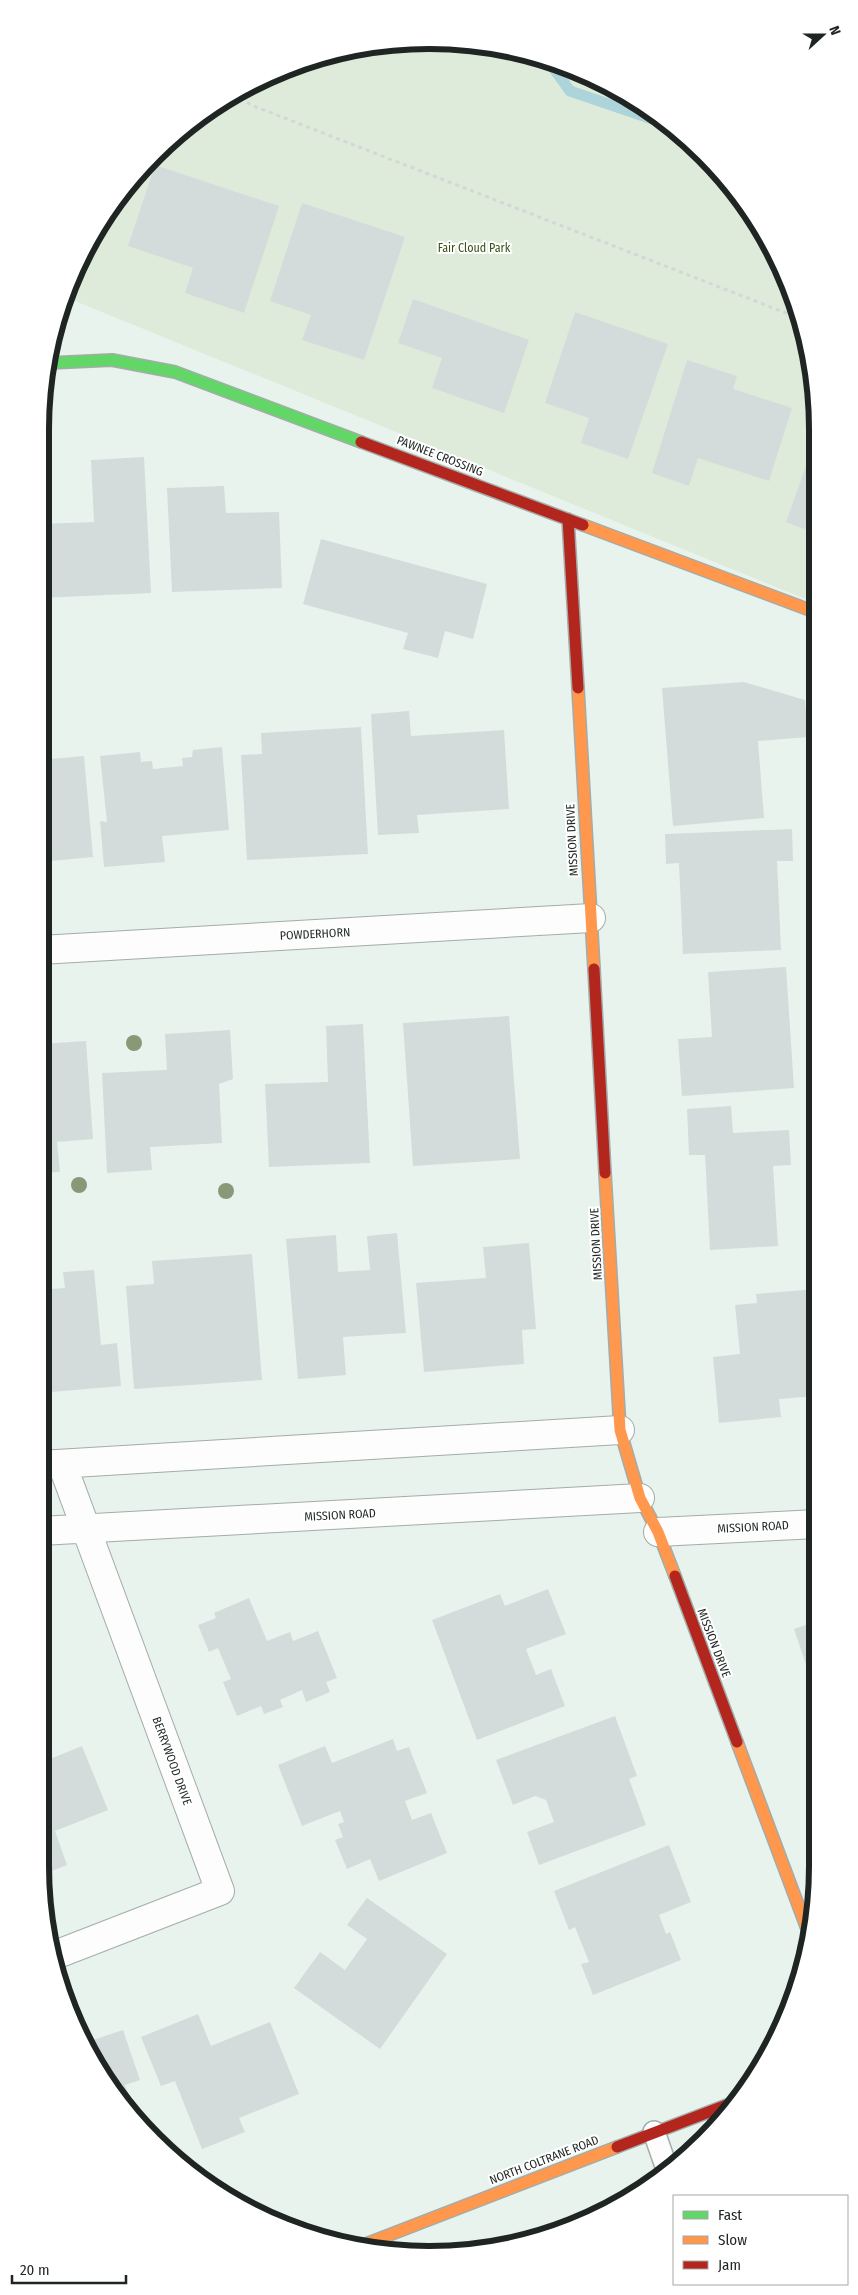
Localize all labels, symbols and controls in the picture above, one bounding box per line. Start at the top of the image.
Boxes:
north arrow [798,10,848,60]
text: N [825,24,844,37]
park label: Fair Cloud Park [438,241,511,255]
street label: PAWNEE CROSSING [395,433,485,479]
street label: MISSION DRIVE [563,803,581,877]
street label: POWDERHORN [279,925,351,943]
street label: MISSION DRIVE [587,1207,605,1281]
street label: MISSION ROAD [304,1506,376,1524]
street label: MISSION ROAD [717,1518,789,1536]
street label: MISSION DRIVE [694,1607,734,1680]
street label: BERRYWOOD DRIVE [149,1715,195,1808]
street label: NORTH COLTRANE ROAD [487,2133,601,2187]
legend [673,2195,848,2285]
text: Fast [718,2206,742,2224]
text: Slow [718,2231,747,2249]
scale bar [12,2252,126,2284]
text: Jam [718,2256,741,2274]
text: 20 m [20,2261,50,2279]

